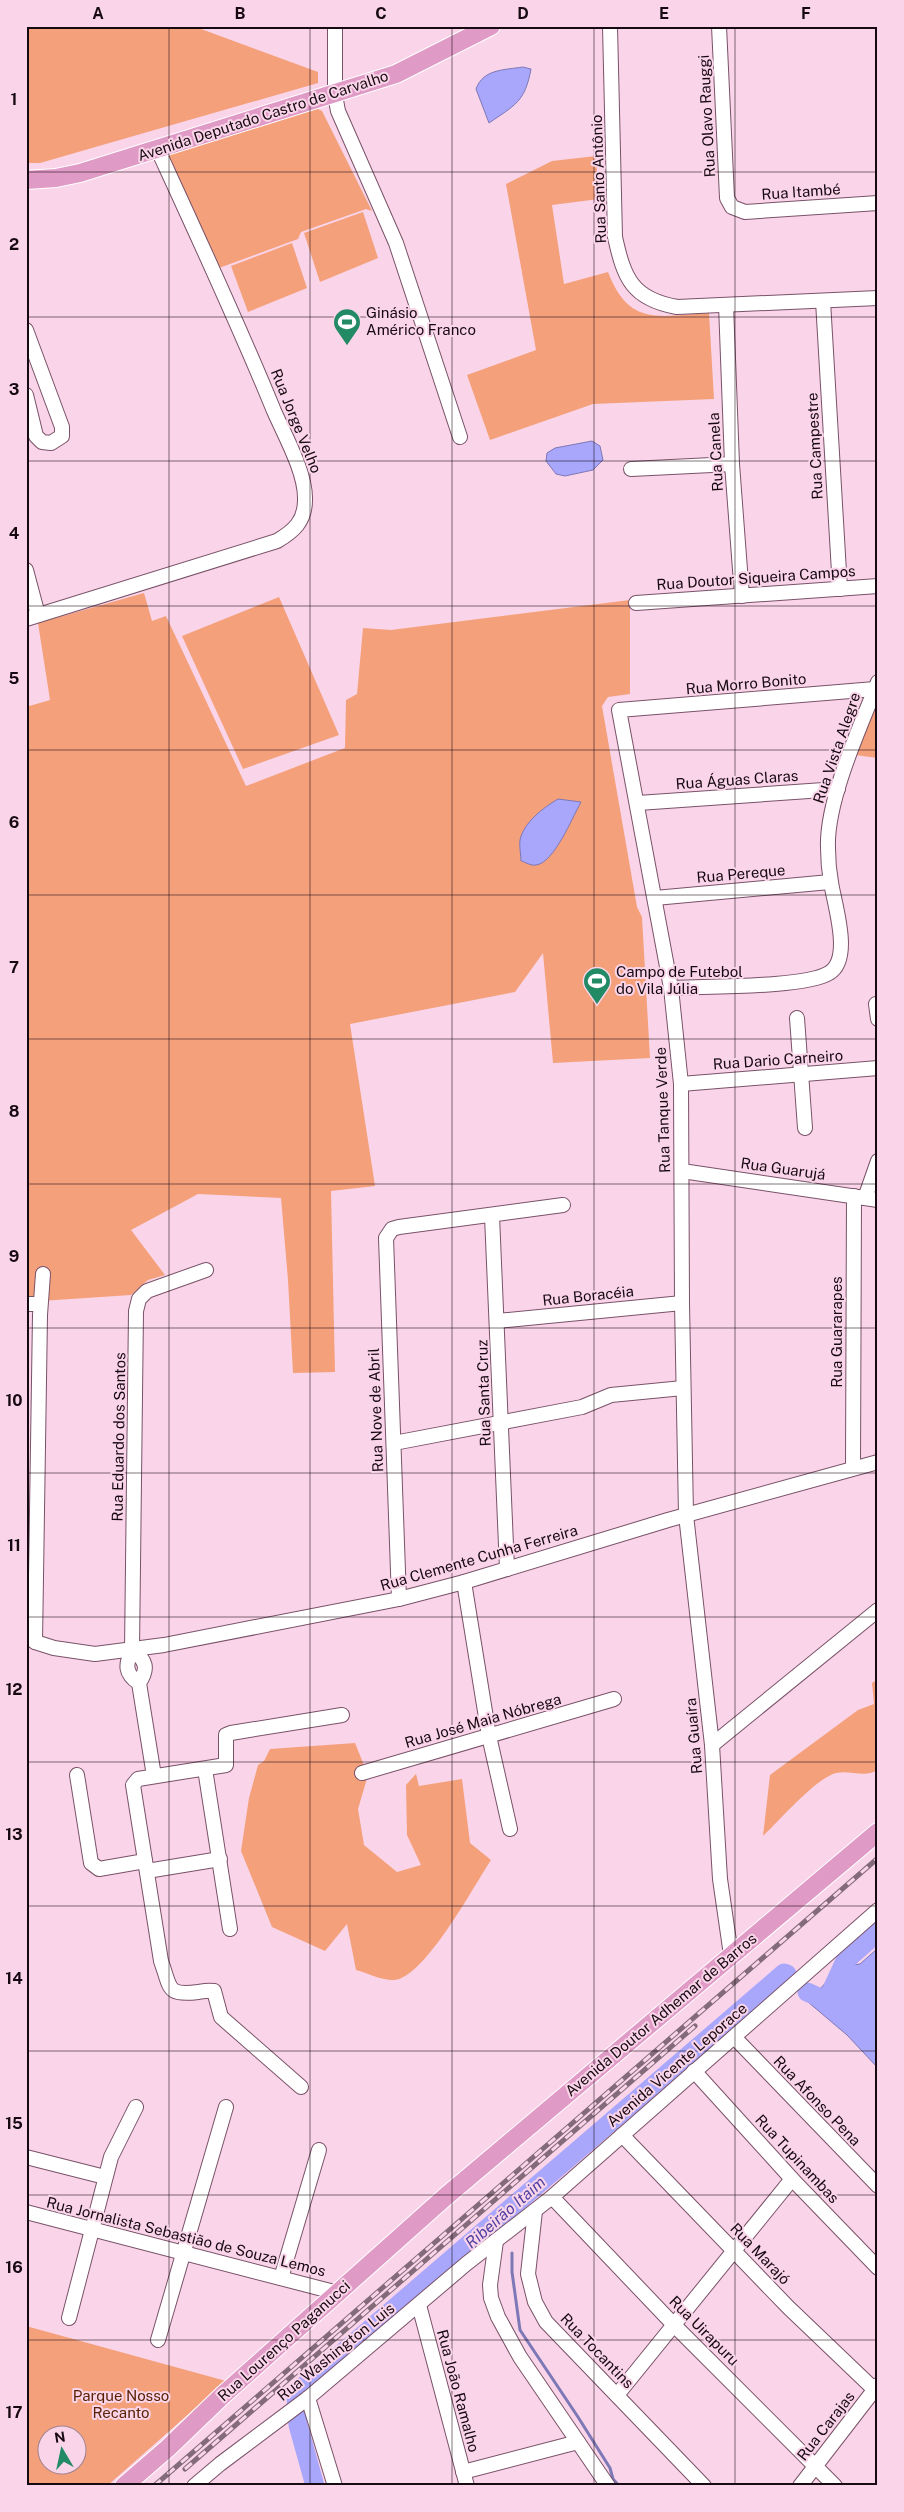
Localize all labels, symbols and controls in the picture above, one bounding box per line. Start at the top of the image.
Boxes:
text: A [92,4,104,23]
text: B [235,4,246,23]
text: C [375,4,387,23]
text: D [517,4,529,23]
text: E [659,4,669,23]
text: F [801,4,811,23]
street label: Rua Olavo Rauggi [695,54,718,178]
street label: Avenida Deputado Castro de Carvalho [135,67,390,164]
text: 1 [11,90,17,109]
street label: Rua Santo Antônio [588,114,609,244]
street label: Rua Itambé [761,180,841,203]
text: 2 [9,235,19,254]
place label: Ginásio Américo Franco [366,304,476,338]
sports icon: Ginásio Américo Franco [332,307,362,346]
street label: Rua Jorge Velho [268,366,325,475]
text: 3 [9,380,19,399]
street label: Rua Campestre [803,392,826,500]
street label: Rua Canela [705,412,726,492]
text: 4 [9,524,20,543]
street label: Rua Doutor Siqueira Campos [656,562,856,593]
text: 5 [9,669,20,688]
street label: Rua Morro Bonito [685,670,807,697]
street label: Rua Vista Alegre [810,690,863,805]
street label: Rua Águas Claras [675,767,799,792]
text: 6 [9,813,19,832]
street label: Rua Pereque [696,861,786,886]
text: 7 [9,958,19,977]
place label: Campo de Futebol do Vila Júlia [616,963,743,997]
sports icon: Campo de Futebol do Vila Júlia [582,966,612,1005]
street label: Rua Dario Carneiro [712,1046,844,1073]
street label: Rua Tanque Verde [652,1047,673,1173]
text: 8 [9,1102,20,1121]
street label: Rua Guarujá [740,1154,827,1183]
text: 9 [9,1247,19,1266]
street label: Rua Guararapes [828,1276,845,1388]
street label: Rua Boracéia [541,1282,634,1309]
street label: Rua Santa Cruz [473,1339,494,1447]
street label: Rua Nove de Abril [365,1348,386,1472]
street label: Rua Eduardo dos Santos [109,1352,128,1522]
text: 10 [5,1391,23,1410]
street label: Rua Clemente Cunha Ferreira [378,1521,579,1594]
text: 11 [7,1536,21,1555]
text: 12 [5,1680,23,1699]
street label: Rua José Maia Nóbrega [403,1690,563,1751]
street label: Rua Guaíra [682,1697,705,1775]
text: 13 [5,1825,23,1844]
street label: Avenida Doutor Adhemar de Barros [562,1930,760,2100]
text: 14 [5,1969,23,1988]
street label: Avenida Vicente Leporace [603,1999,750,2130]
street label: Rua Afonso Pena [770,2052,864,2149]
street label: Rua Tupinambas [752,2111,843,2206]
text: 15 [5,2114,23,2133]
water label: Ribeirão Itaim [462,2173,549,2252]
street label: Rua Jornalista Sebastião de Souza Lemos [45,2194,327,2279]
street label: Rua Marajó [727,2220,794,2288]
text: 16 [5,2258,23,2277]
street label: Rua Lourenço Paganucci [214,2277,353,2404]
street label: Rua Uirapuru [666,2292,743,2369]
street label: Rua Washington Luis [274,2299,398,2404]
street label: Rua Tocantins [557,2310,637,2392]
street label: Rua João Ramalho [434,2328,483,2454]
park label: Parque Nosso Recanto [73,2387,169,2421]
street label: Rua Carajas [793,2388,858,2464]
text: 17 [6,2403,22,2422]
north arrow [38,2424,88,2474]
text: N [53,2428,67,2446]

